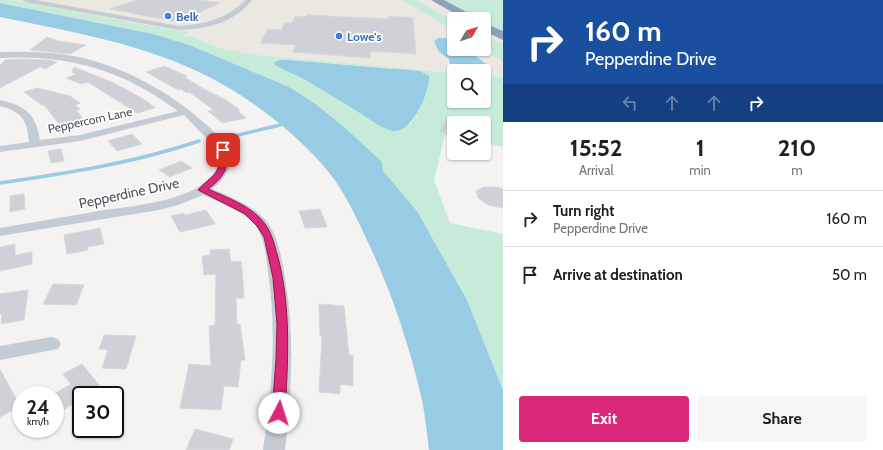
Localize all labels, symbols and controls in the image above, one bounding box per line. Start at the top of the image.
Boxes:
place label: Belk [176,9,199,24]
marker: Belk [163,11,173,21]
north arrow [447,12,491,56]
map controls [447,12,491,160]
text: 160 m [585,14,661,48]
icon: right [519,16,571,68]
place label: Lowe's [347,29,382,44]
marker: Lowe's [334,31,344,41]
text: Pepperdine Drive [585,48,717,70]
button: search [447,64,491,108]
icon: left [619,92,641,114]
icon: ahead [661,92,683,114]
icon: ahead [703,92,725,114]
icon: right [745,92,767,114]
street label: Peppercorn Lane [46,104,134,136]
button: layers [447,116,491,160]
pin [206,133,240,167]
text: 15:52 [570,133,623,162]
text: 1 [696,133,705,162]
text: 210 [778,133,816,162]
icon: arrive [212,139,234,161]
text: Arrival [579,162,613,178]
text: min [689,162,711,178]
text: m [791,162,803,178]
street label: Pepperdine Drive [77,174,181,212]
text: Turn right [553,202,614,220]
icon: right [519,208,541,230]
text: 160 m [827,210,867,228]
text: Pepperdine Drive [553,220,648,236]
icon: arrive [519,264,541,286]
text: Arrive at destination [553,266,683,284]
text: 50 m [832,266,867,284]
speed limit sign: 30 [72,386,124,438]
position arrow [258,392,300,434]
text: 24 [27,395,50,419]
button: Exit [519,396,689,442]
button: Share [697,396,867,442]
text: km/h [27,415,49,428]

